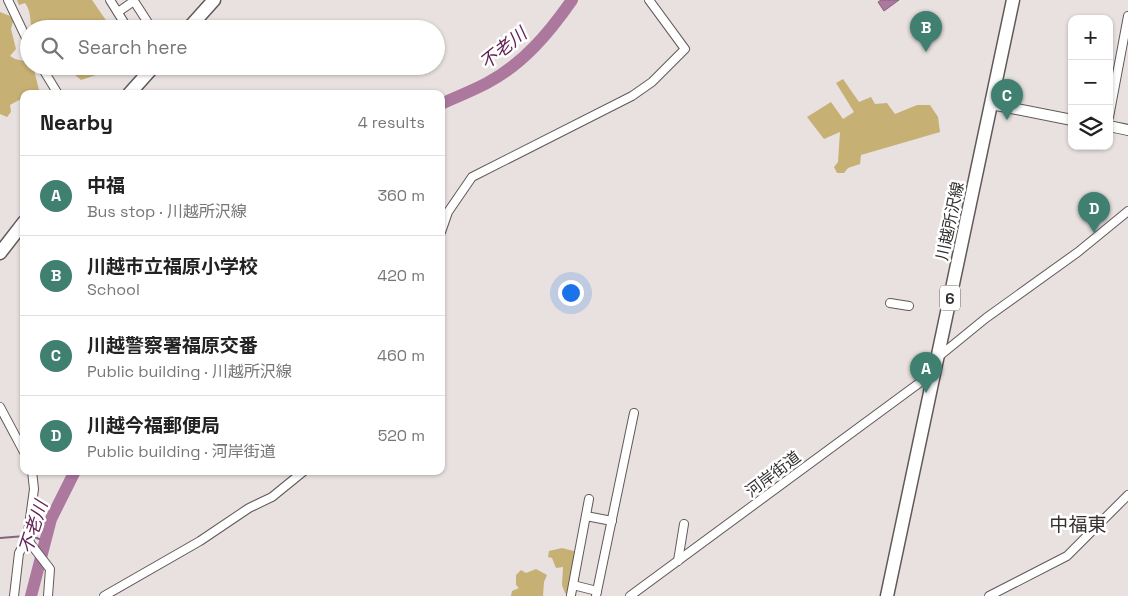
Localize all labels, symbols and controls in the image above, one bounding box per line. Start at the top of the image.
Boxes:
pin: B [910,11,942,52]
map controls [1068,15,1113,150]
button: + [1068,15,1113,60]
search box [20,20,445,75]
water label: 不老川 [475,21,533,74]
icon: search [38,34,66,62]
text: Search here [78,35,188,60]
button: − [1068,60,1113,105]
pin: C [991,79,1023,120]
button: layers [1068,105,1113,150]
text: Nearby [40,109,113,136]
text: 4 results [358,112,425,133]
text: 中福 [87,173,125,198]
street label: 川越所沢線 [931,180,969,262]
text: A [51,185,61,206]
text: 360 m [377,185,425,206]
pin: D [1078,192,1110,233]
text: Bus stop · 川越所沢線 [87,201,247,222]
text: 川越市立福原小学校 [87,254,258,279]
text: B [51,265,61,286]
text: 420 m [377,265,425,286]
text: School [87,279,140,300]
your location [558,280,584,306]
road number: 6 [940,286,960,310]
text: 川越警察署福原交番 [87,333,258,358]
text: C [51,345,61,366]
text: 460 m [377,345,425,366]
pin: A [910,352,942,393]
text: Public building · 川越所沢線 [87,361,292,382]
text: 川越今福郵便局 [87,413,220,438]
text: D [51,425,61,446]
text: 520 m [378,425,425,446]
text: Public building · 河岸街道 [87,441,276,462]
street label: 河岸街道 [741,446,805,502]
water label: 不老川 [14,496,53,556]
district label: 中福東 [1049,512,1107,537]

